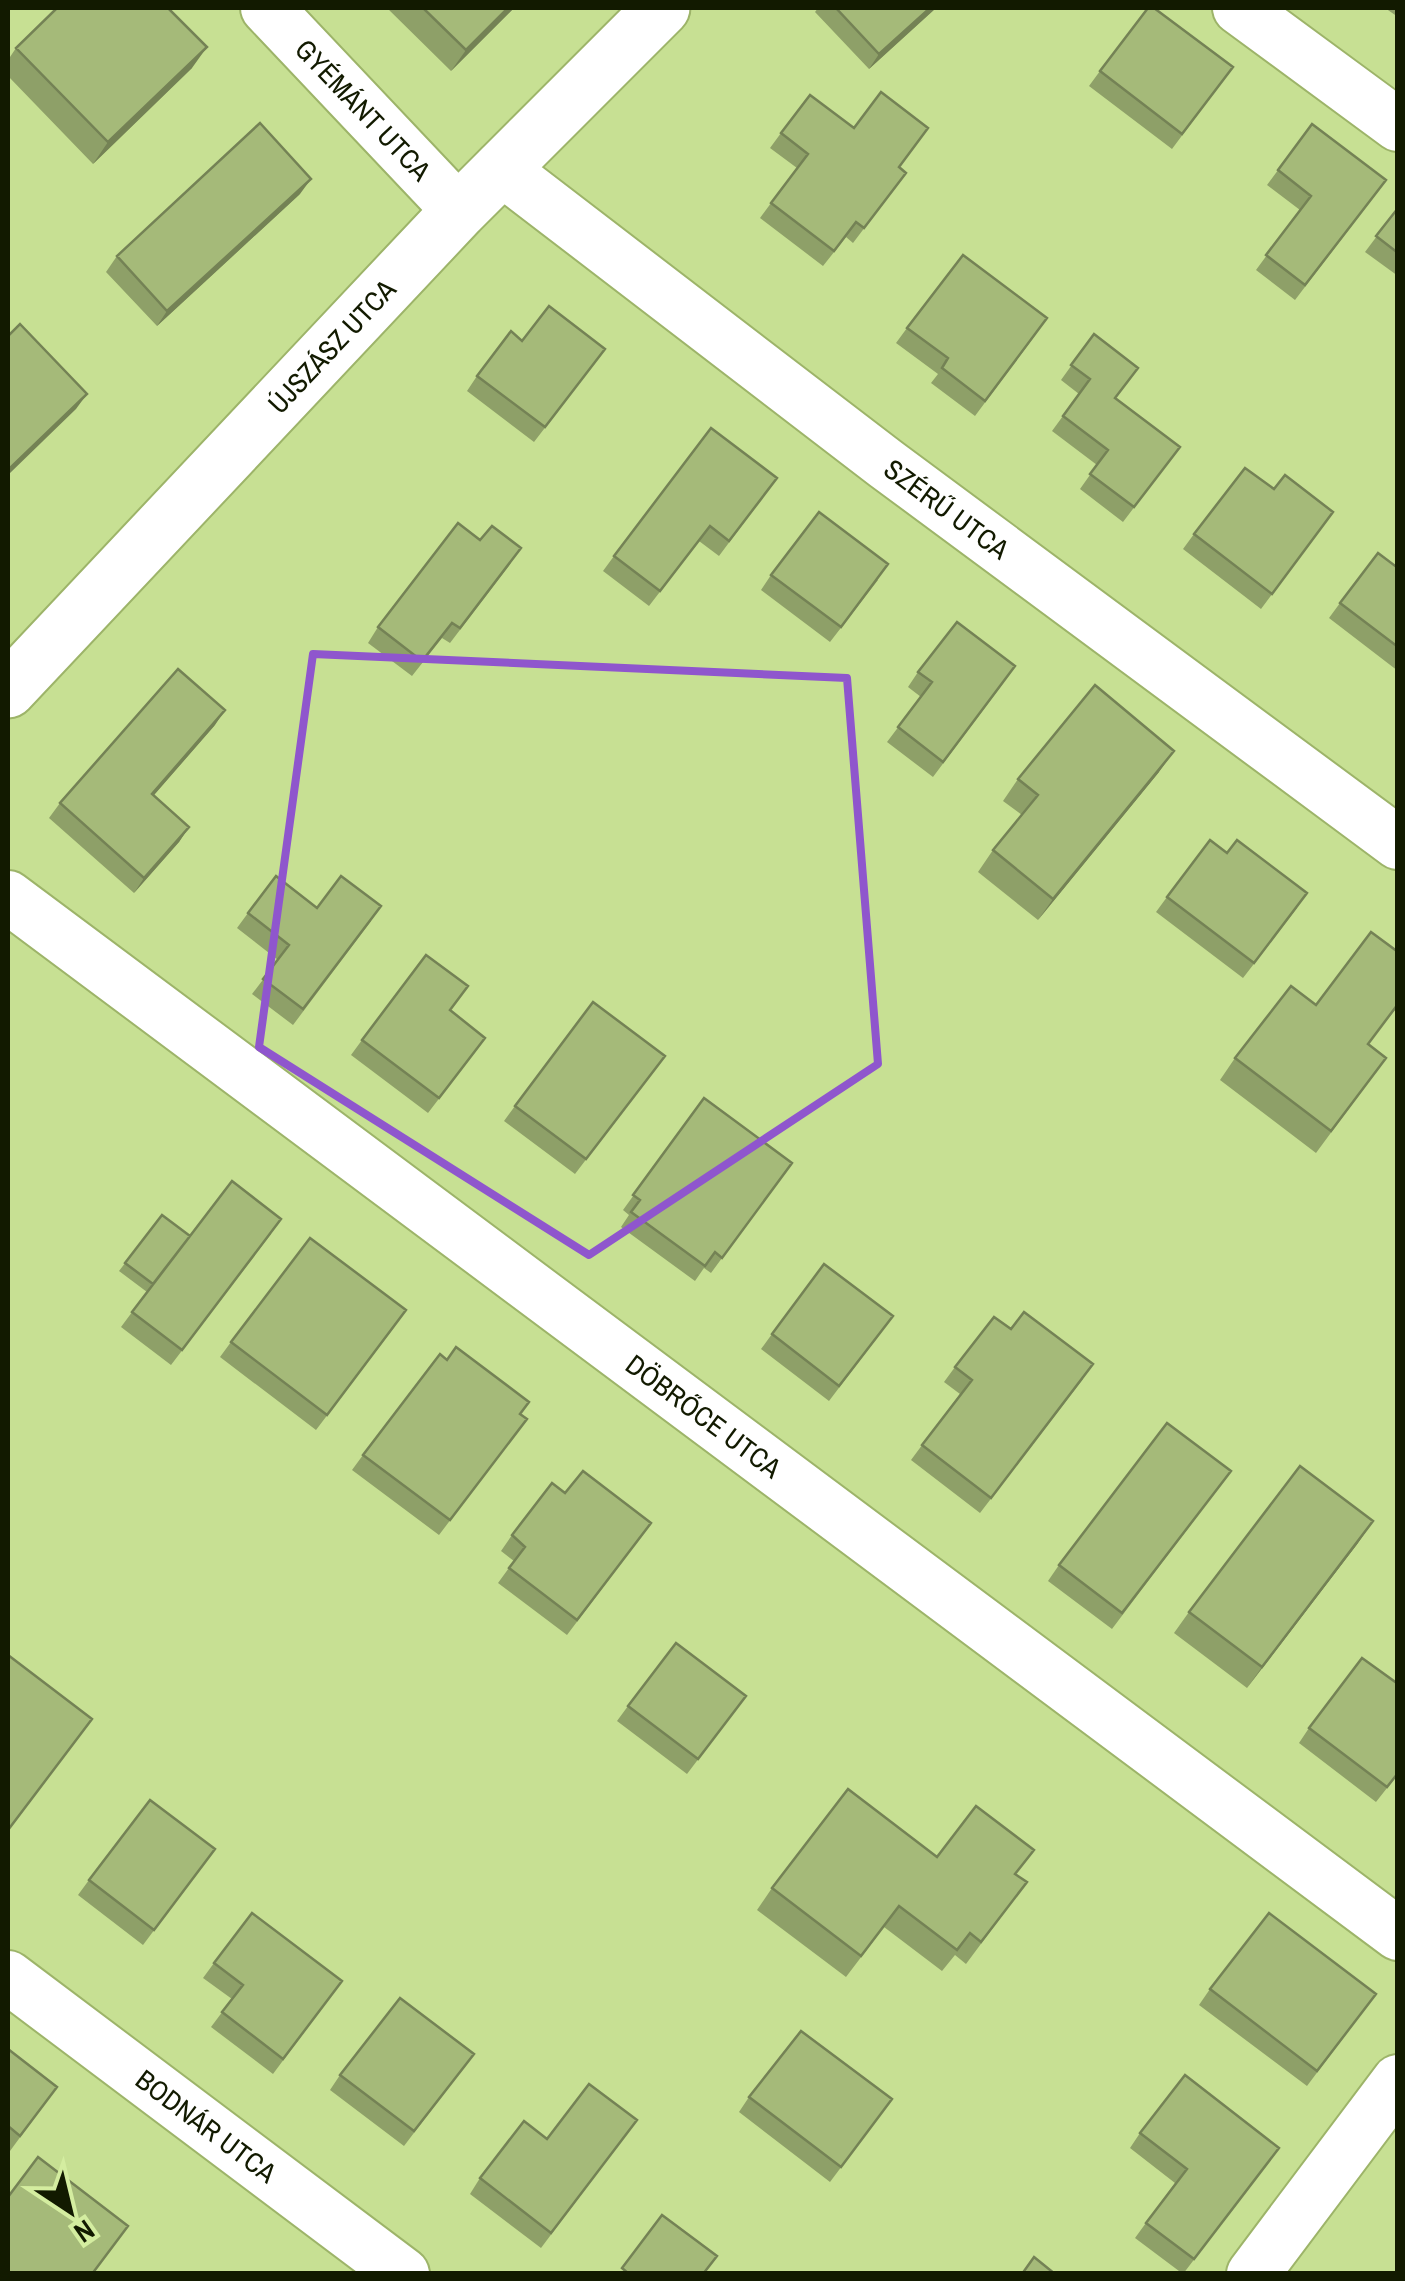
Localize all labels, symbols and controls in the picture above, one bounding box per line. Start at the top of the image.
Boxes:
street label: GYÉMÁNT UTCA [287,31,440,189]
street label: ÚJSZÁSZ UTCA [259,271,404,422]
street label: SZÉRŰ UTCA [876,450,1018,568]
street label: DÖBRŐCE UTCA [618,1345,790,1487]
street label: BODNÁR UTCA [128,2061,285,2192]
north arrow [20,2161,120,2261]
text: N [67,2211,102,2252]

